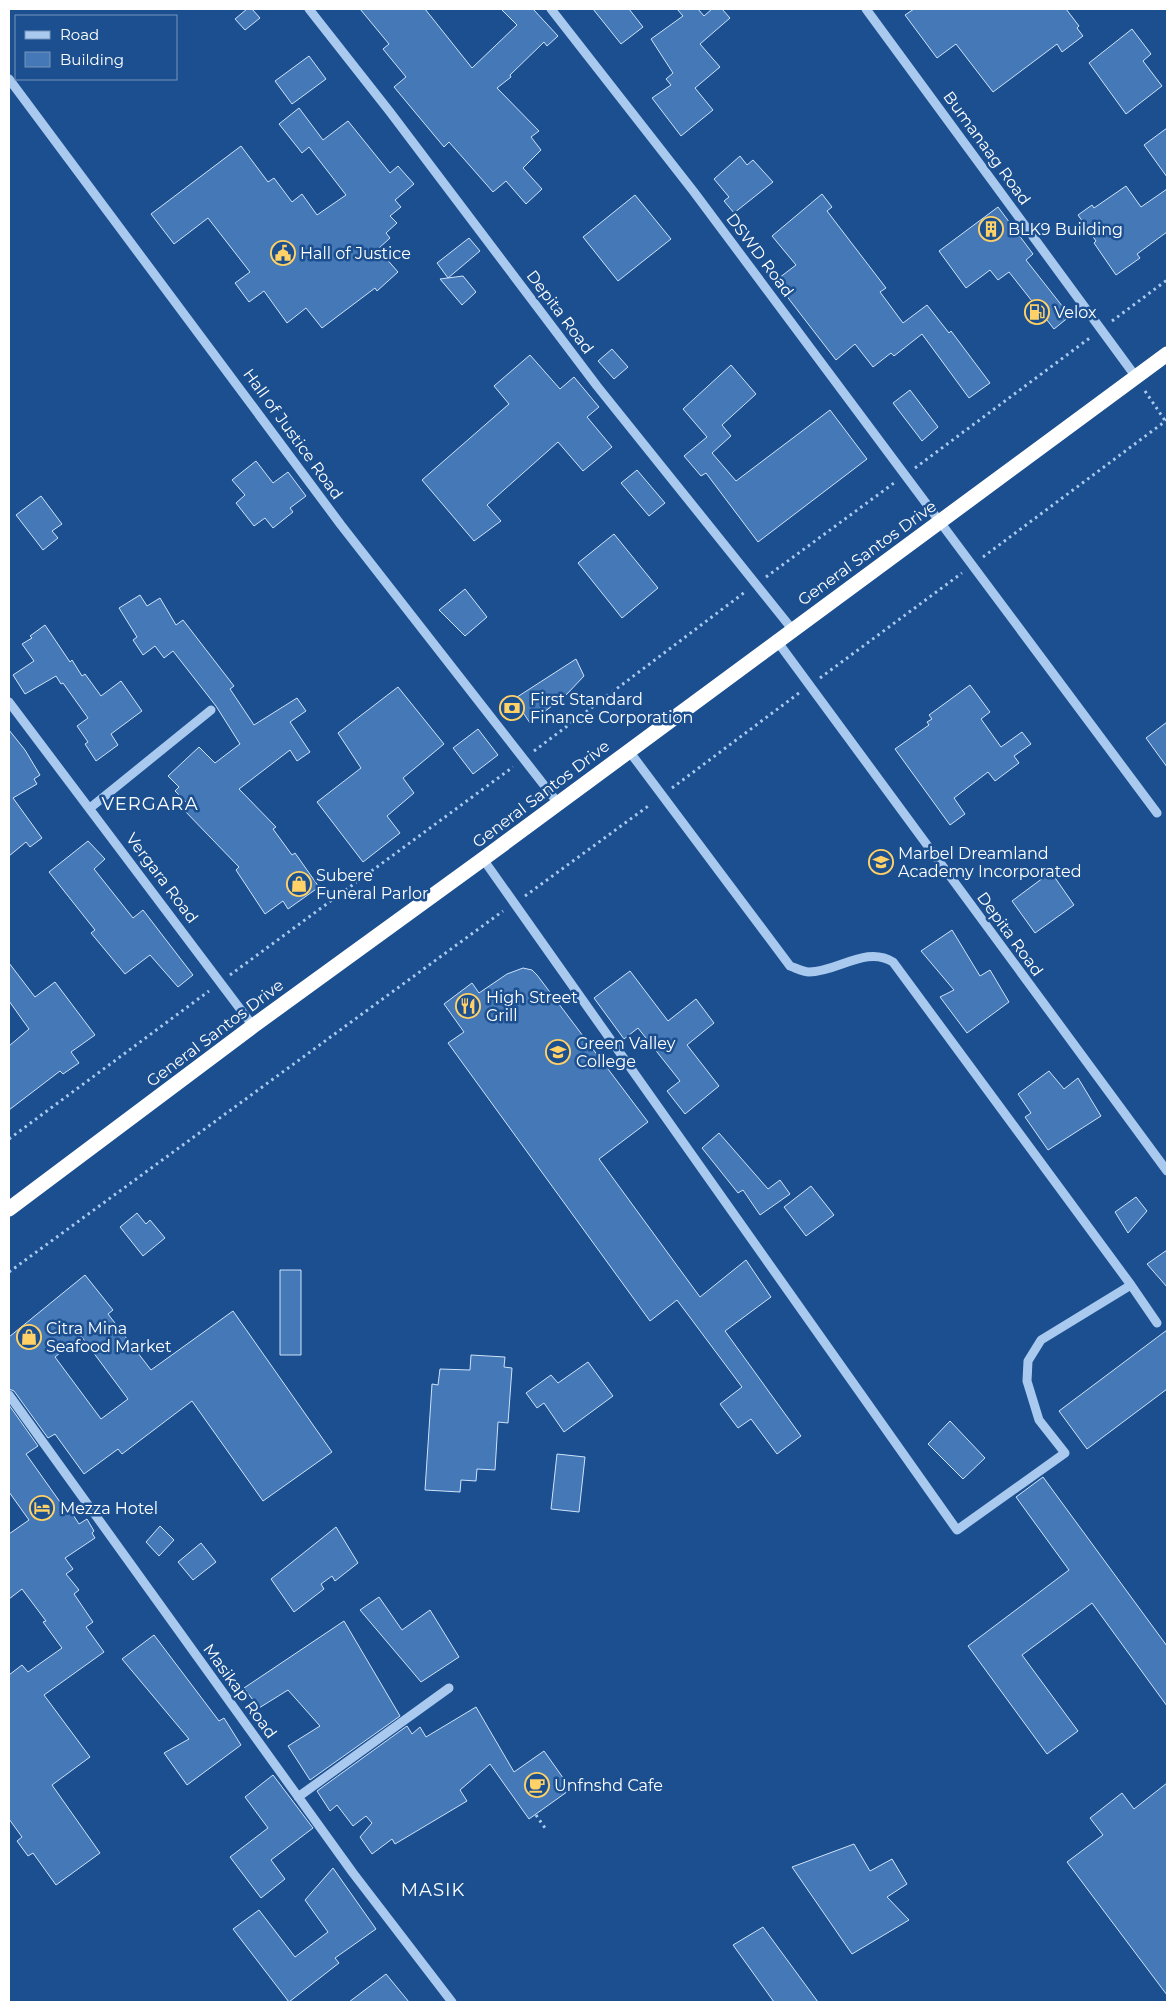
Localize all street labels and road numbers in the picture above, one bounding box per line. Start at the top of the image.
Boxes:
street label: Bumanaag Road [939,87,1035,209]
street label: DSWD Road [722,209,798,301]
street label: Depita Road [522,267,598,357]
street label: Hall of Justice Road [239,365,347,503]
street label: General Santos Drive [794,496,940,610]
street label: General Santos Drive [469,736,613,852]
street label: Vergara Road [122,829,202,927]
street label: Depita Road [973,888,1047,980]
street label: General Santos Drive [143,975,287,1091]
street label: Masikap Road [199,1640,281,1742]

